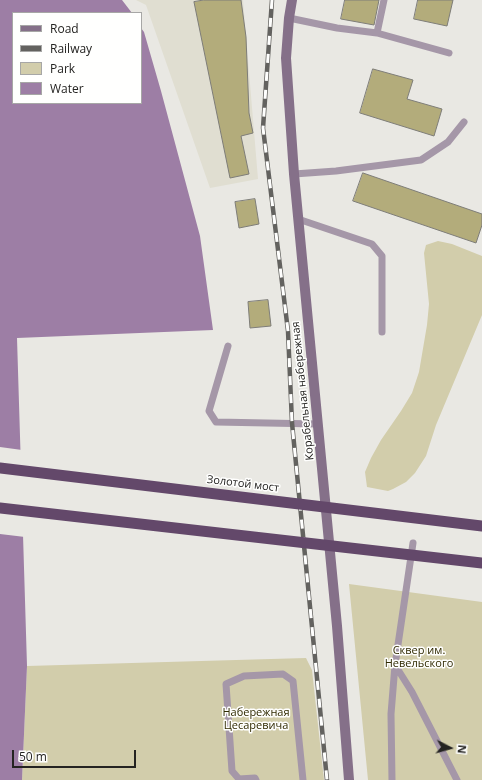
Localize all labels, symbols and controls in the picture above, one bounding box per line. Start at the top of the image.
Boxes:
legend [12,12,142,104]
text: Road [50,20,79,37]
text: Railway [50,40,92,57]
text: Park [50,60,75,77]
text: Water [50,80,84,97]
street label: Корабельная набережная [289,321,317,461]
street label: Золотой мост [206,473,280,495]
park label: Сквер им. Невельского [385,644,453,670]
park label: Набережная Цесаревича [222,706,290,732]
north arrow [430,728,470,768]
scale bar [14,742,138,768]
text: N [455,744,470,755]
text: 50 m [19,748,47,765]

